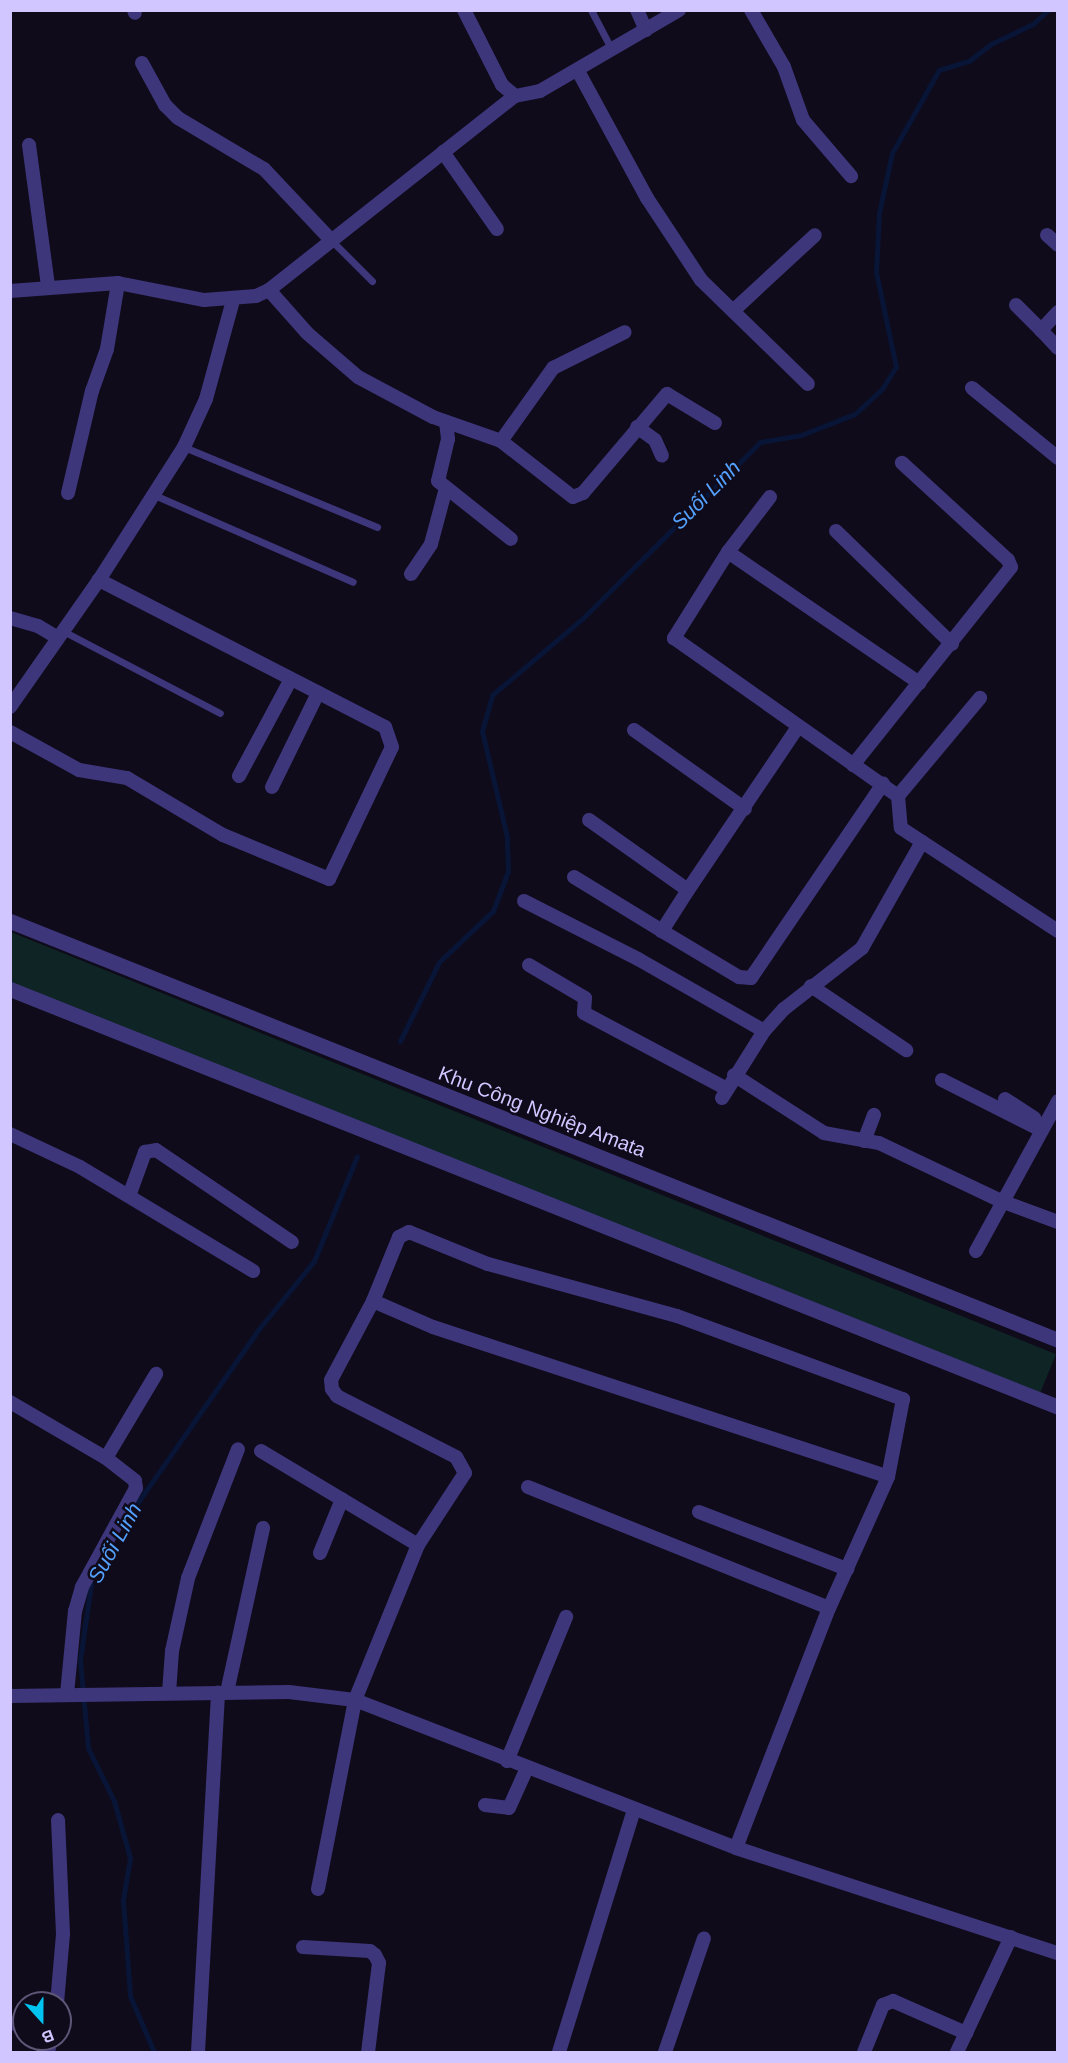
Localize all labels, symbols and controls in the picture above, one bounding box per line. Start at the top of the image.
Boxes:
water label: Suối Linh [666,455,746,535]
street label: Khu Công Nghiệp Amata [434,1061,650,1163]
water label: Suối Linh [83,1499,147,1587]
north arrow [12,1991,72,2051]
text: B [39,2026,56,2046]

